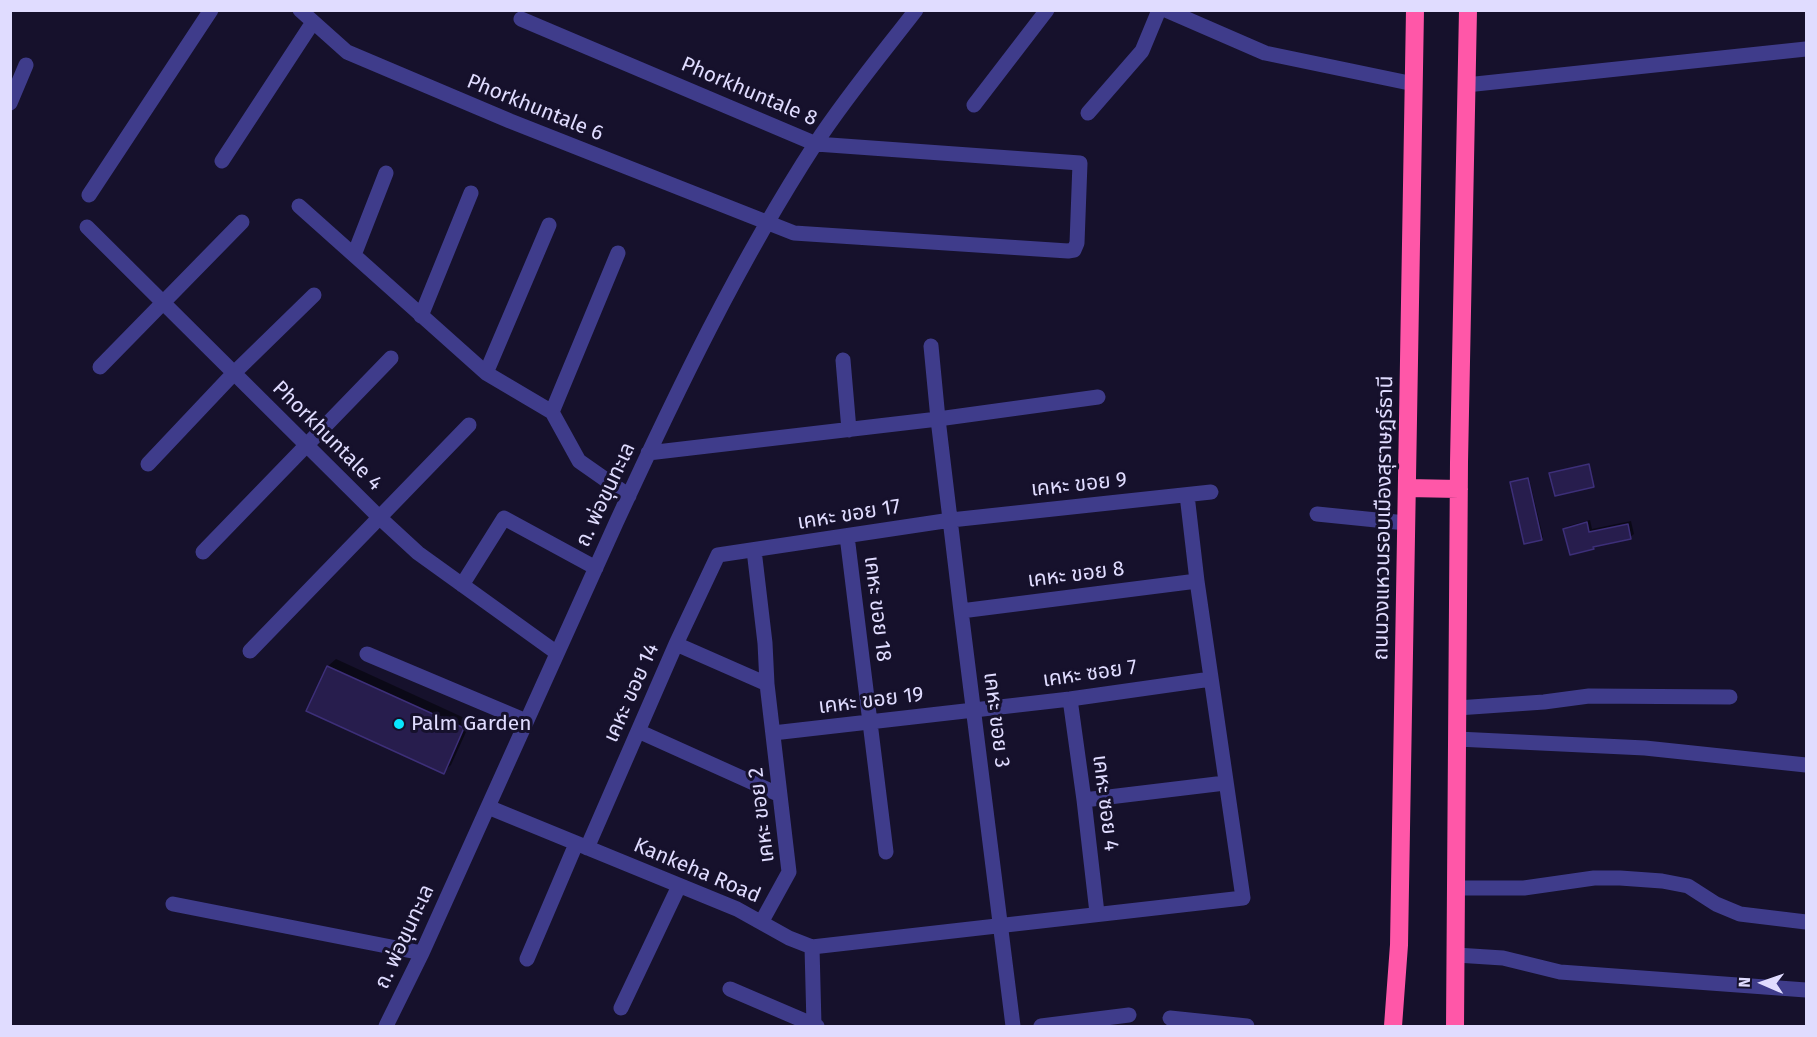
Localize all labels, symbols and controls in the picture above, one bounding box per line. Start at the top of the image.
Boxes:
street label: Phorkhuntale 8 [677,52,821,132]
street label: Phorkhuntale 6 [463,69,607,147]
street label: ถนนวงแหวนรอบเมืองสุราษฎร์ธานี [1369,375,1399,661]
street label: Phorkhuntale 4 [267,376,387,496]
street label: ถ. พ่อขุนทะเล [571,439,641,551]
street label: เคหะ ขอย 9 [1030,467,1128,503]
street label: เคหะ ขอย 17 [796,494,902,536]
street label: เคหะ ขอย 18 [858,555,896,663]
street label: เคหะ ขอย 8 [1026,557,1126,593]
street label: เคหะ ขอย 14 [599,640,665,746]
street label: เคหะ ซอย 7 [1041,655,1139,693]
street label: เคหะ ขอย 3 [978,671,1014,769]
street label: เคหะ ขอย 19 [817,682,925,720]
place label: Palm Garden [411,711,531,737]
marker: Palm Garden [392,717,406,731]
street label: เคหะ ซอย 4 [1087,753,1123,853]
street label: เคหะ ขอย 2 [744,766,780,864]
street label: Kankeha Road [630,833,764,909]
street label: ถ. พ่อขุนทะเล [370,881,440,993]
north arrow [1733,953,1793,1013]
text: N [1735,977,1754,988]

